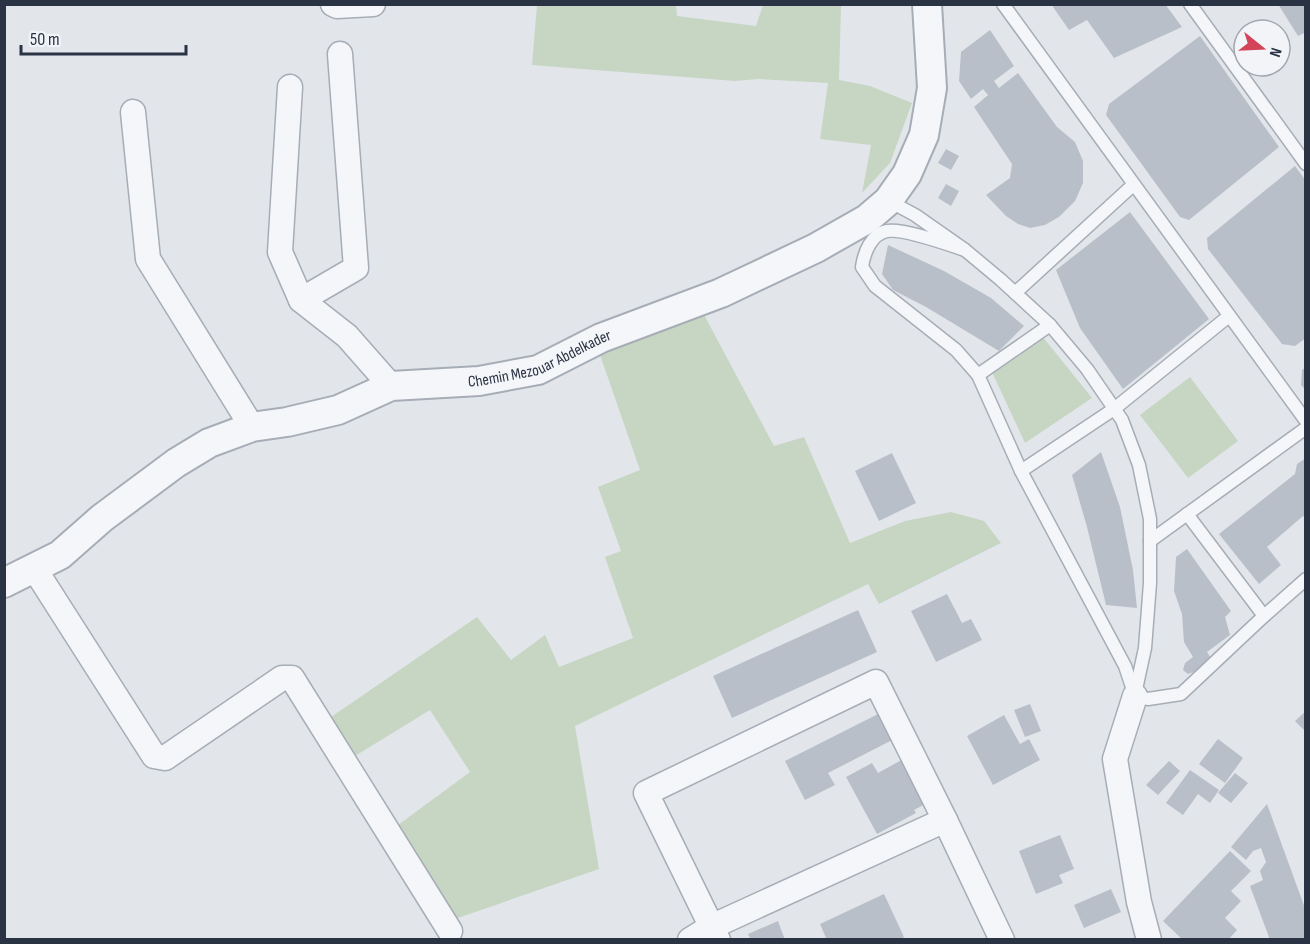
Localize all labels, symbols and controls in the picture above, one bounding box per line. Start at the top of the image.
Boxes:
scale bar [21,18,186,56]
north arrow [1232,18,1292,78]
text: 50 m [30,29,60,50]
text: N [1264,45,1285,59]
street label: Chemin Mezouar Abdelkader [467,326,614,391]

